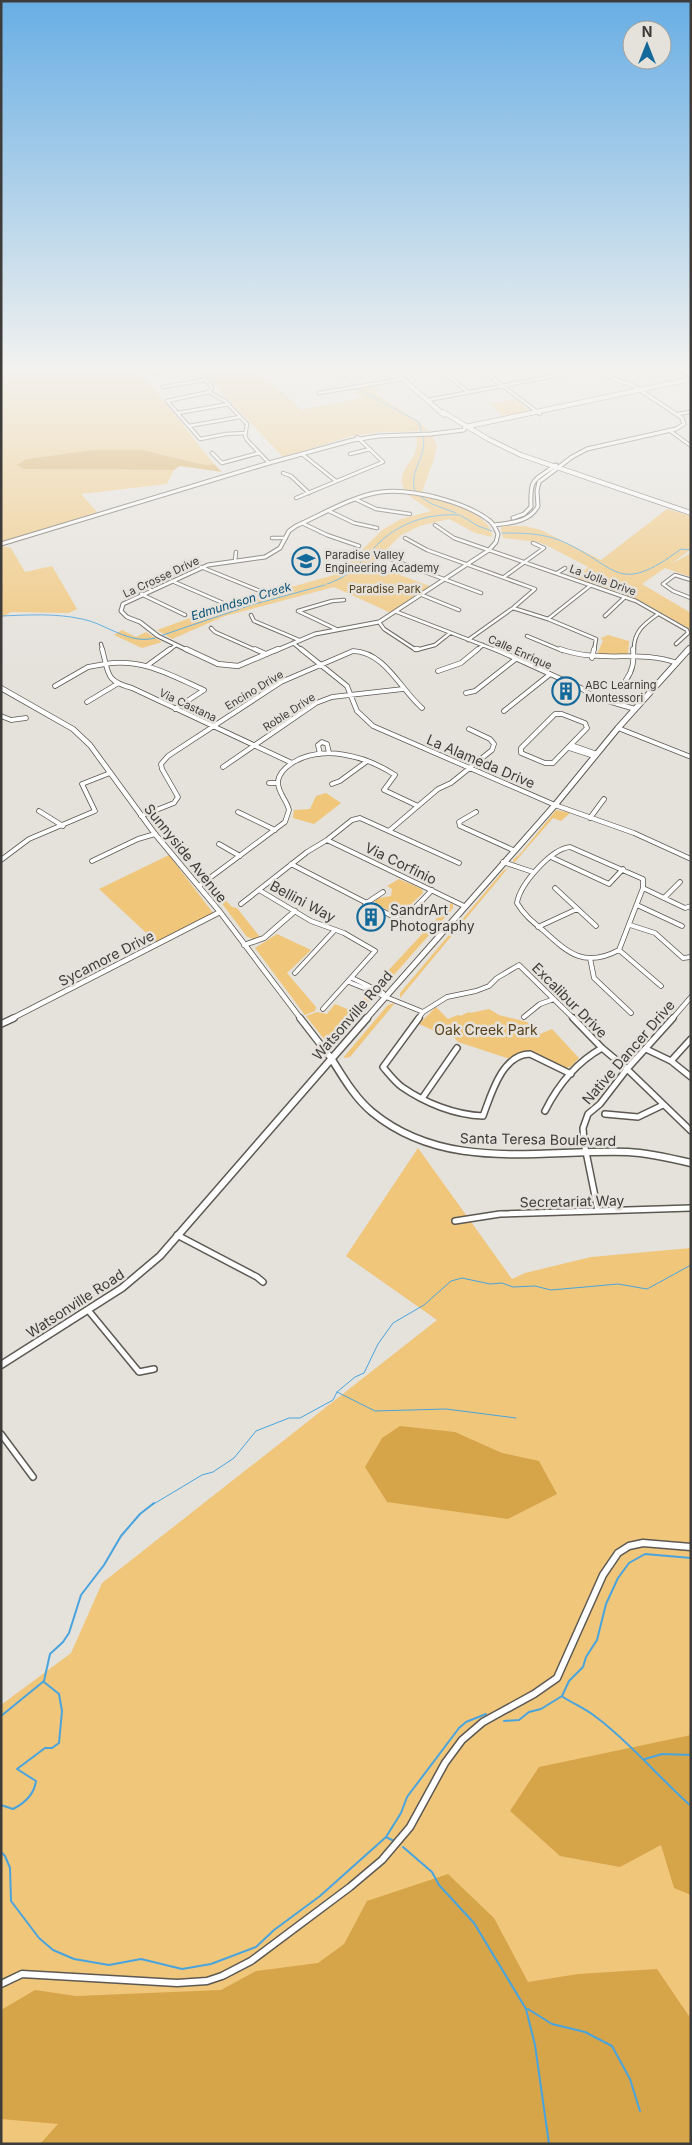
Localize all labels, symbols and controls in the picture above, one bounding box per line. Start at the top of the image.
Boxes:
north arrow [622,20,672,70]
text: N [642,23,652,40]
school or university icon: Paradise Valley Engineering Academy [291,546,321,576]
place label: Paradise Valley Engineering Academy [325,548,439,575]
street label: La Crosse Drive [121,553,201,601]
street label: La Jolla Drive [568,561,638,599]
water label: Edmundson Creek [189,578,293,623]
park label: Paradise Park [349,582,421,596]
street label: Calle Enrique [486,632,554,672]
street label: Encino Drive [222,667,286,713]
building icon: ABC Learning Montessori [551,676,581,706]
place label: ABC Learning Montessori [585,678,657,705]
street label: Via Castana [157,686,219,724]
street label: Roble Drive [260,690,318,734]
street label: La Alameda Drive [424,730,538,792]
street label: Sunnyside Avenue [141,800,231,906]
street label: Via Corfinio [362,838,440,888]
street label: Bellini Way [267,877,339,925]
place label: SandrArt Photography [390,901,475,934]
building icon: SandrArt Photography [356,902,386,932]
street label: Sycamore Drive [55,927,157,989]
street label: Excalibur Drive [529,959,611,1041]
street label: Watsonville Road [308,967,396,1063]
street label: Native Dancer Drive [578,996,678,1108]
park label: Oak Creek Park [434,1021,538,1038]
street label: Santa Teresa Boulevard [460,1129,616,1149]
street label: Secretariat Way [519,1192,625,1210]
street label: Watsonville Road [23,1265,127,1341]

